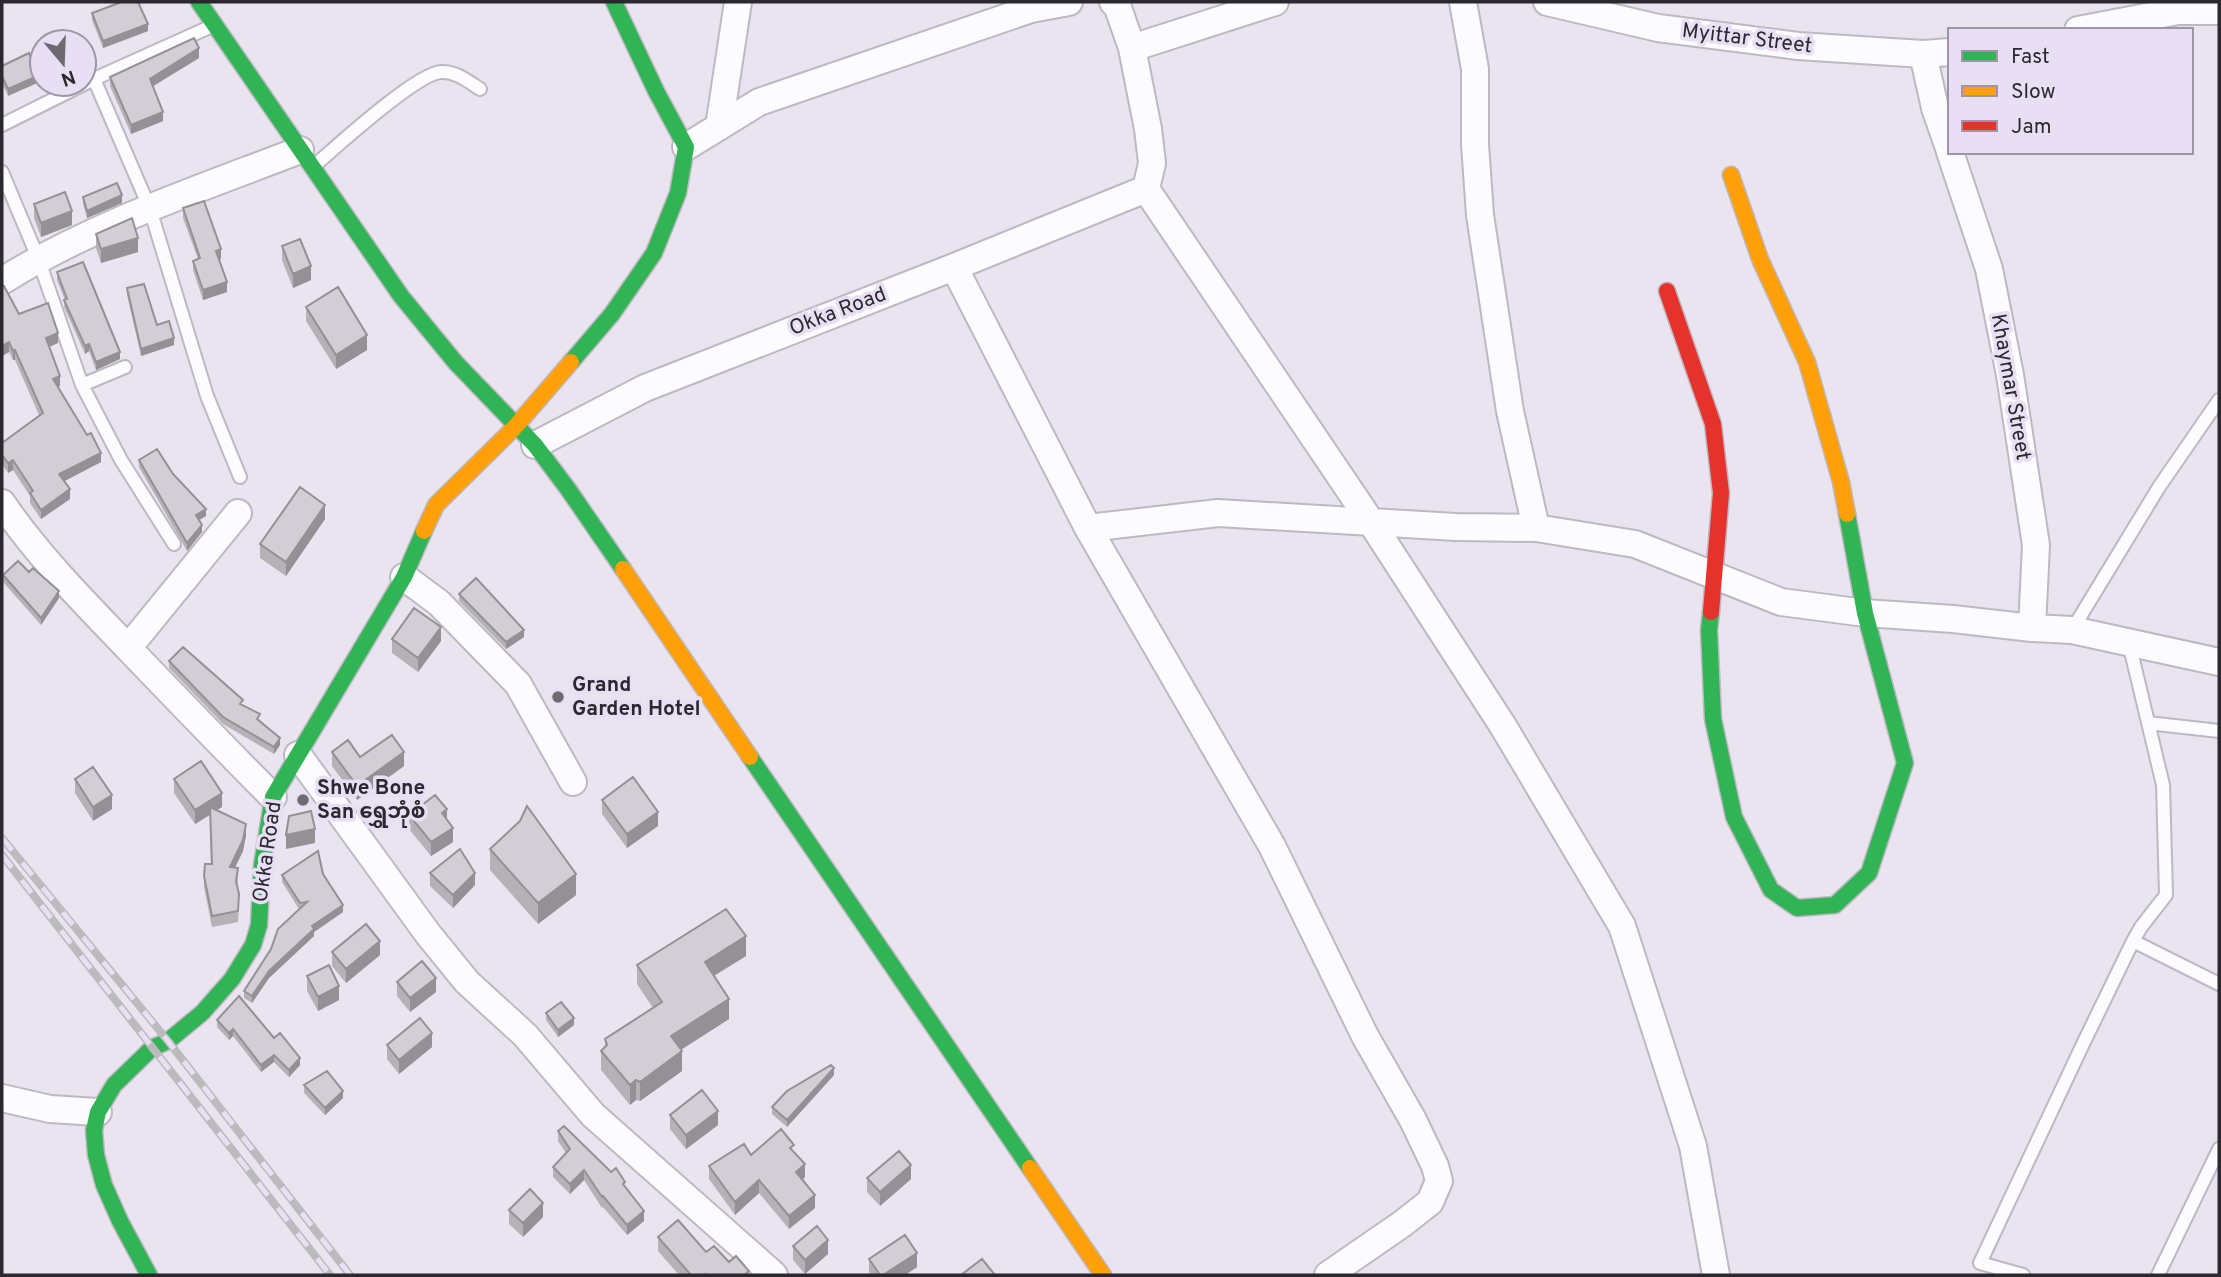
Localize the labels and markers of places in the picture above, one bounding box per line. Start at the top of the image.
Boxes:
place label: Grand Garden Hotel [572,672,701,723]
marker: Grand Garden Hotel [550,689,566,705]
place label: Shwe Bone San ရွှေဘုံစံ [317,775,425,828]
marker: Shwe Bone San ရွှေဘုံစံ [295,792,311,808]

